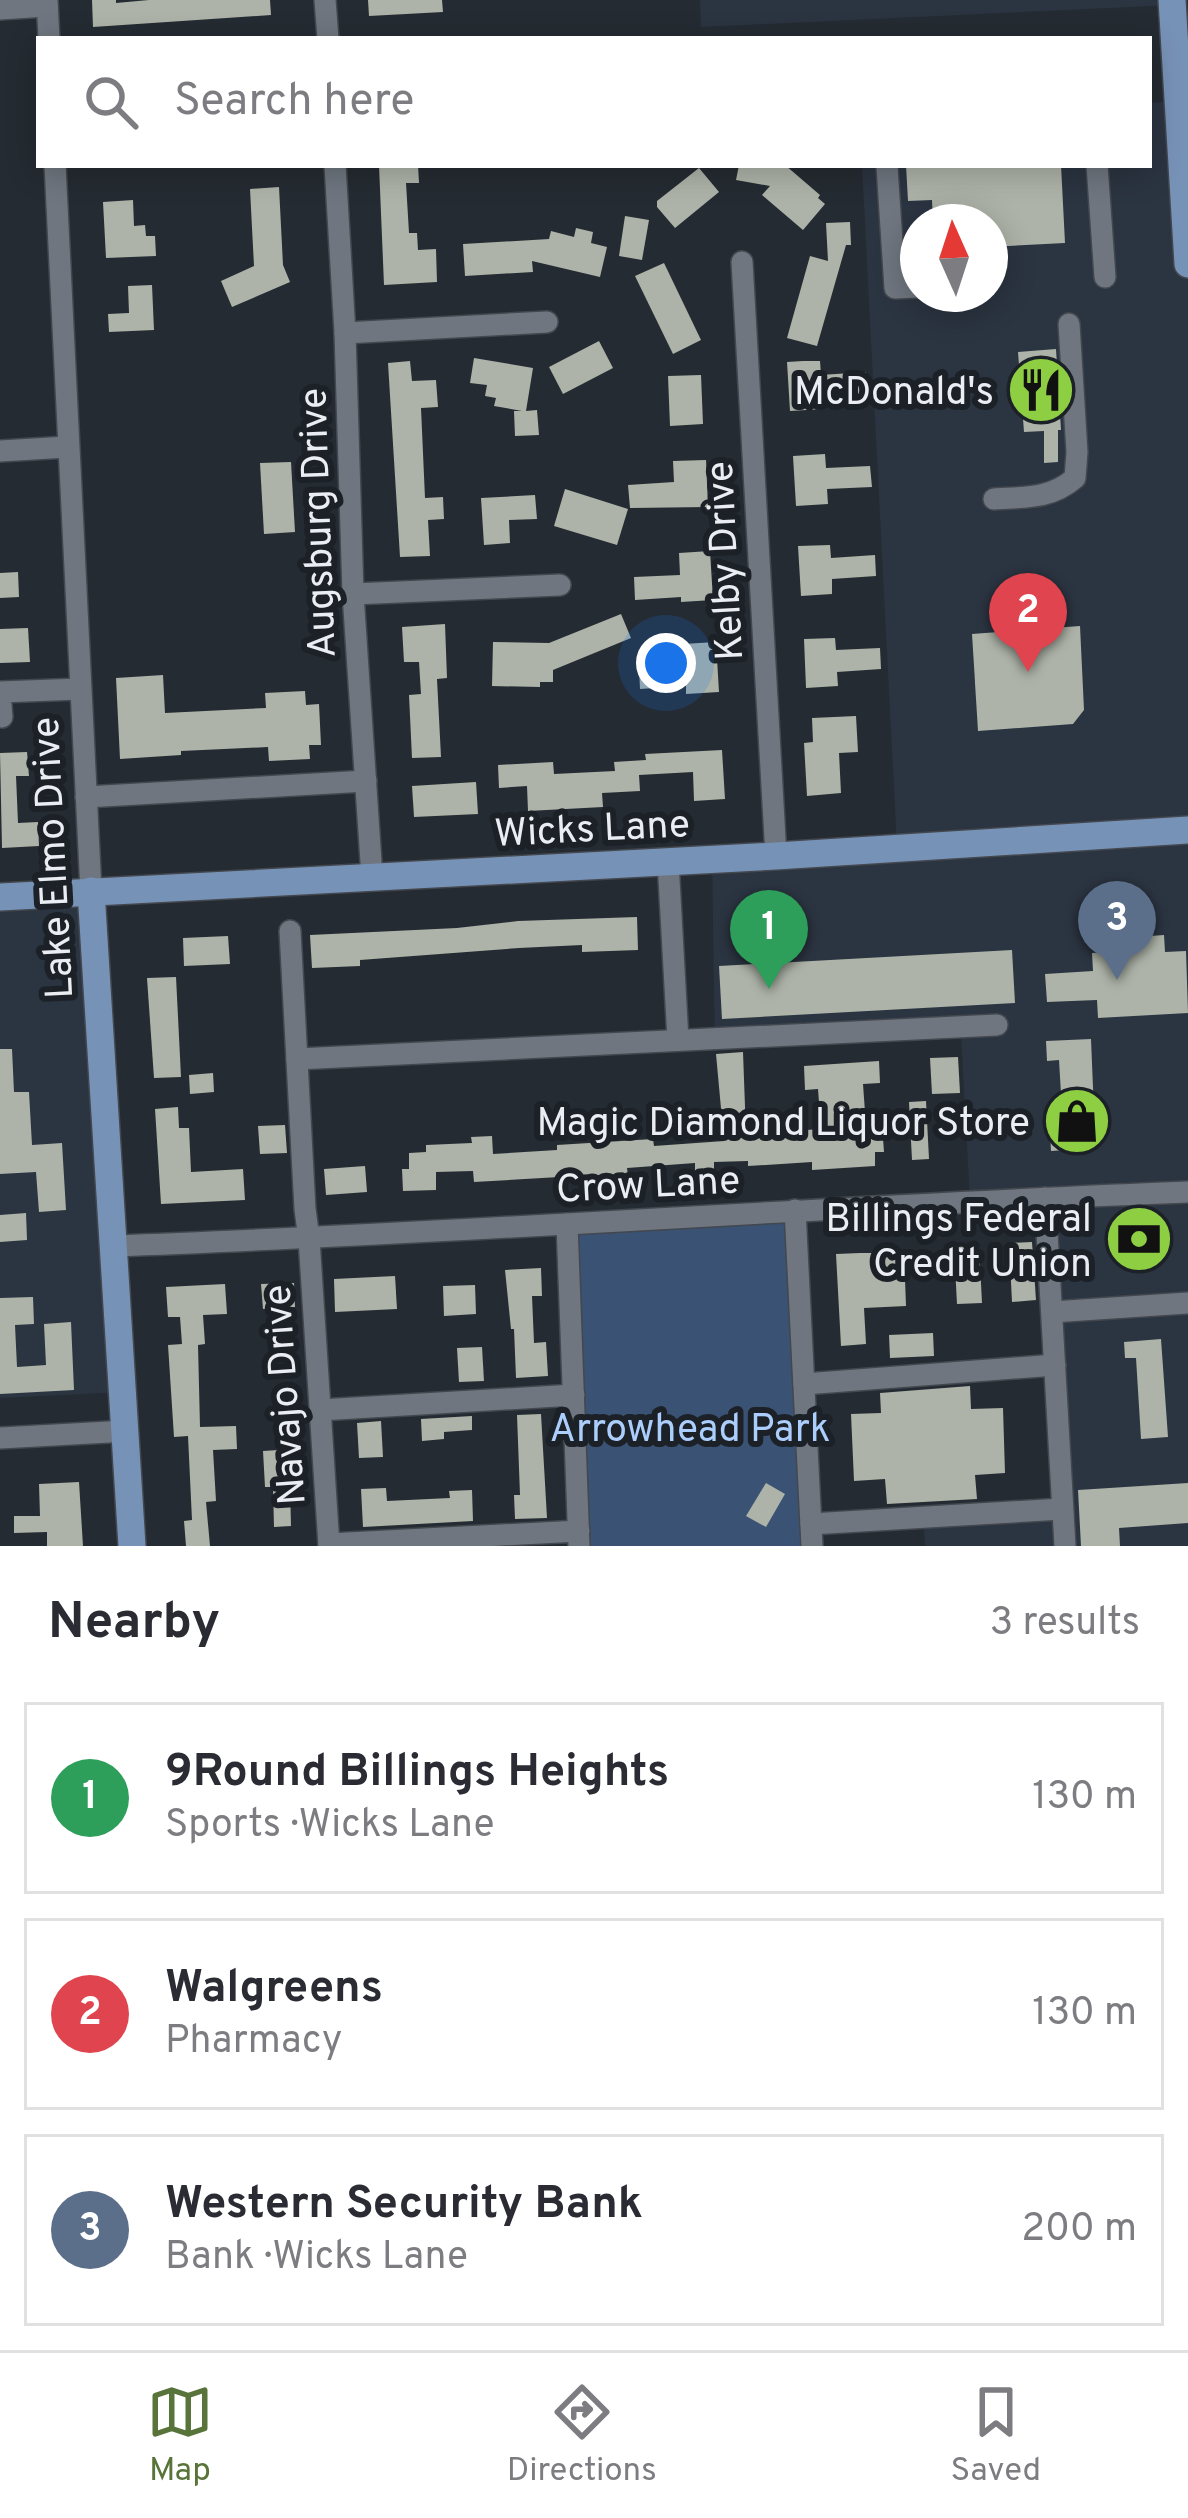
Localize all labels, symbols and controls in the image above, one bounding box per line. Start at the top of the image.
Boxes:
search box [36,36,1152,168]
icon: search [78,69,144,135]
text: Search here [174,74,414,131]
north arrow [900,204,1008,312]
restaurant icon: McDonald's [1006,355,1076,425]
place label: McDonald's [794,370,994,419]
street label: Augsburg Drive [291,387,350,659]
street label: Kelby Drive [698,460,757,662]
pin: 2 [989,573,1067,672]
your location [636,633,696,693]
street label: Lake Elmo Drive [24,715,87,1000]
street label: Wicks Lane [493,802,691,861]
pin: 3 [1078,881,1156,980]
pin: 1 [730,890,808,989]
shop icon: Magic Diamond Liquor Store [1042,1086,1112,1156]
place label: Magic Diamond Liquor Store [536,1101,1030,1150]
street label: Crow Lane [555,1158,741,1217]
place label: Billings Federal Credit Union [825,1197,1092,1291]
bank icon: Billings Federal Credit Union [1104,1204,1174,1274]
street label: Navajo Drive [255,1283,320,1507]
park label: Arrowhead Park [550,1407,830,1456]
text: Nearby [48,1592,220,1657]
text: 3 results [990,1600,1140,1649]
text: 9Round Billings Heights [165,1745,669,1802]
text: 1 [82,1774,98,1823]
text: 130 m [1032,1774,1137,1823]
text: Sports · Wicks Lane [165,1802,494,1851]
text: Walgreens [165,1961,383,2018]
text: 2 [78,1990,102,2039]
text: 130 m [1032,1990,1137,2039]
text: Pharmacy [165,2018,343,2067]
text: Western Security Bank [165,2177,643,2234]
text: 3 [78,2206,102,2255]
text: 200 m [1021,2206,1137,2255]
text: Bank · Wicks Lane [165,2234,468,2283]
tab: Map [147,2379,213,2493]
tab: Directions [507,2379,657,2493]
tab: Saved [950,2379,1041,2493]

